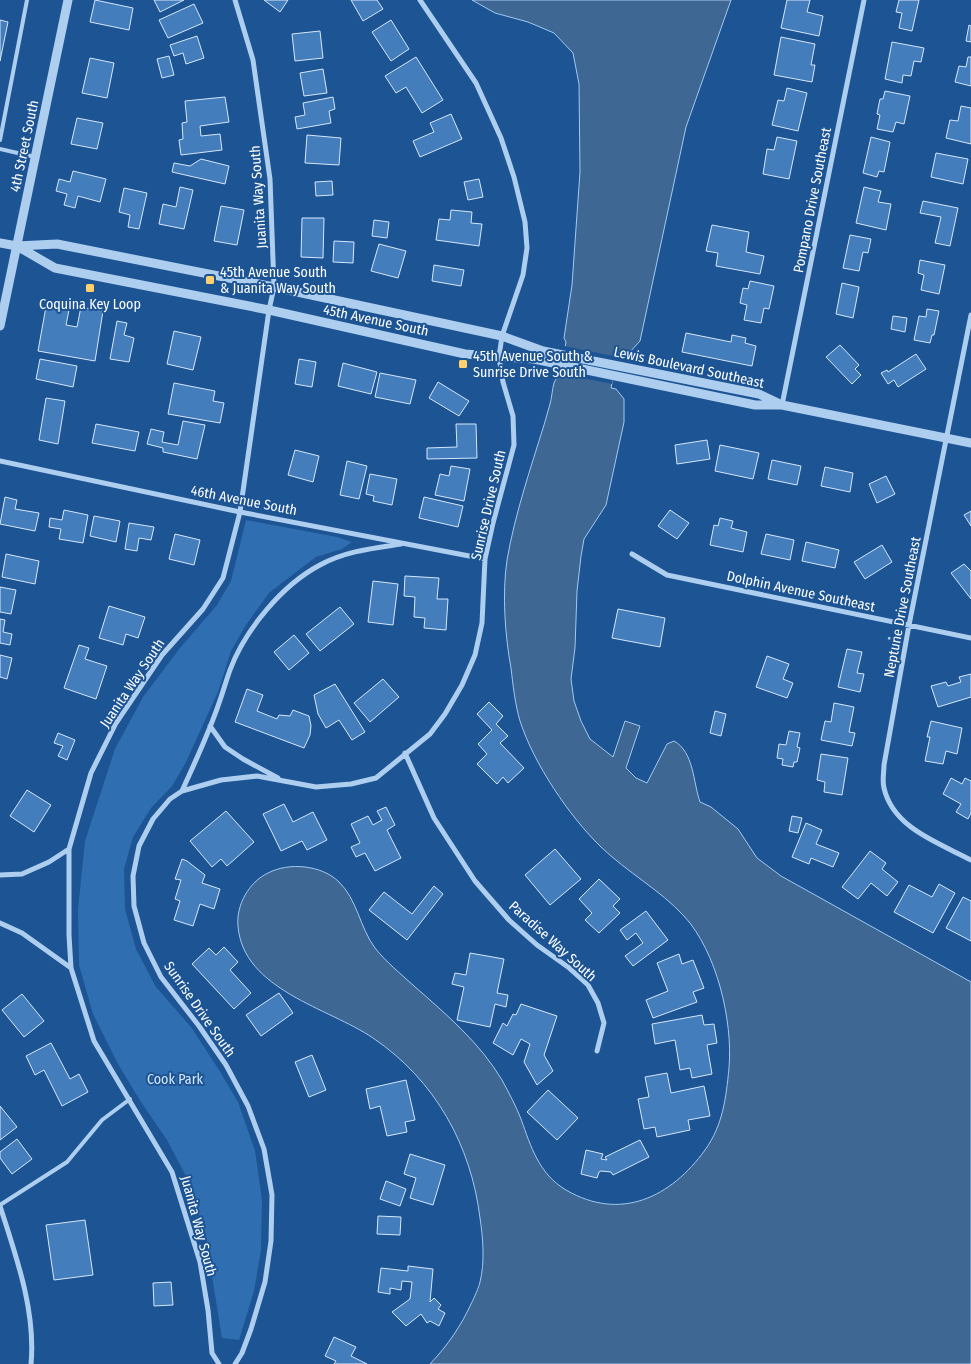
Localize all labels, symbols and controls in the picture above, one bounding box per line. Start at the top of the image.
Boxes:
street label: 4th Street South [6,99,43,194]
street label: Pompano Drive Southeast [790,125,835,274]
street label: Juanita Way South [246,145,271,249]
place label: 45th Avenue South & Juanita Way South [220,264,336,297]
marker: 45th Avenue South & Juanita Way South [204,274,216,286]
marker: Coquina Key Loop [84,282,96,294]
place label: Coquina Key Loop [39,296,141,313]
street label: 45th Avenue South [322,301,430,340]
street label: Lewis Boulevard Southeast [612,343,766,392]
place label: 45th Avenue South & Sunrise Drive South [473,348,593,381]
marker: 45th Avenue South & Sunrise Drive South [457,358,469,370]
street label: Sunrise Drive South [468,448,509,562]
street label: 46th Avenue South [189,482,298,519]
street label: Neptune Drive Southeast [881,535,925,679]
street label: Dolphin Avenue Southeast [725,567,877,616]
street label: Juanita Way South [96,636,168,731]
street label: Paradise Way South [505,898,600,985]
street label: Sunrise Drive South [160,958,239,1060]
park label: Cook Park [147,1071,204,1088]
street label: Juanita Way South [177,1174,220,1278]

